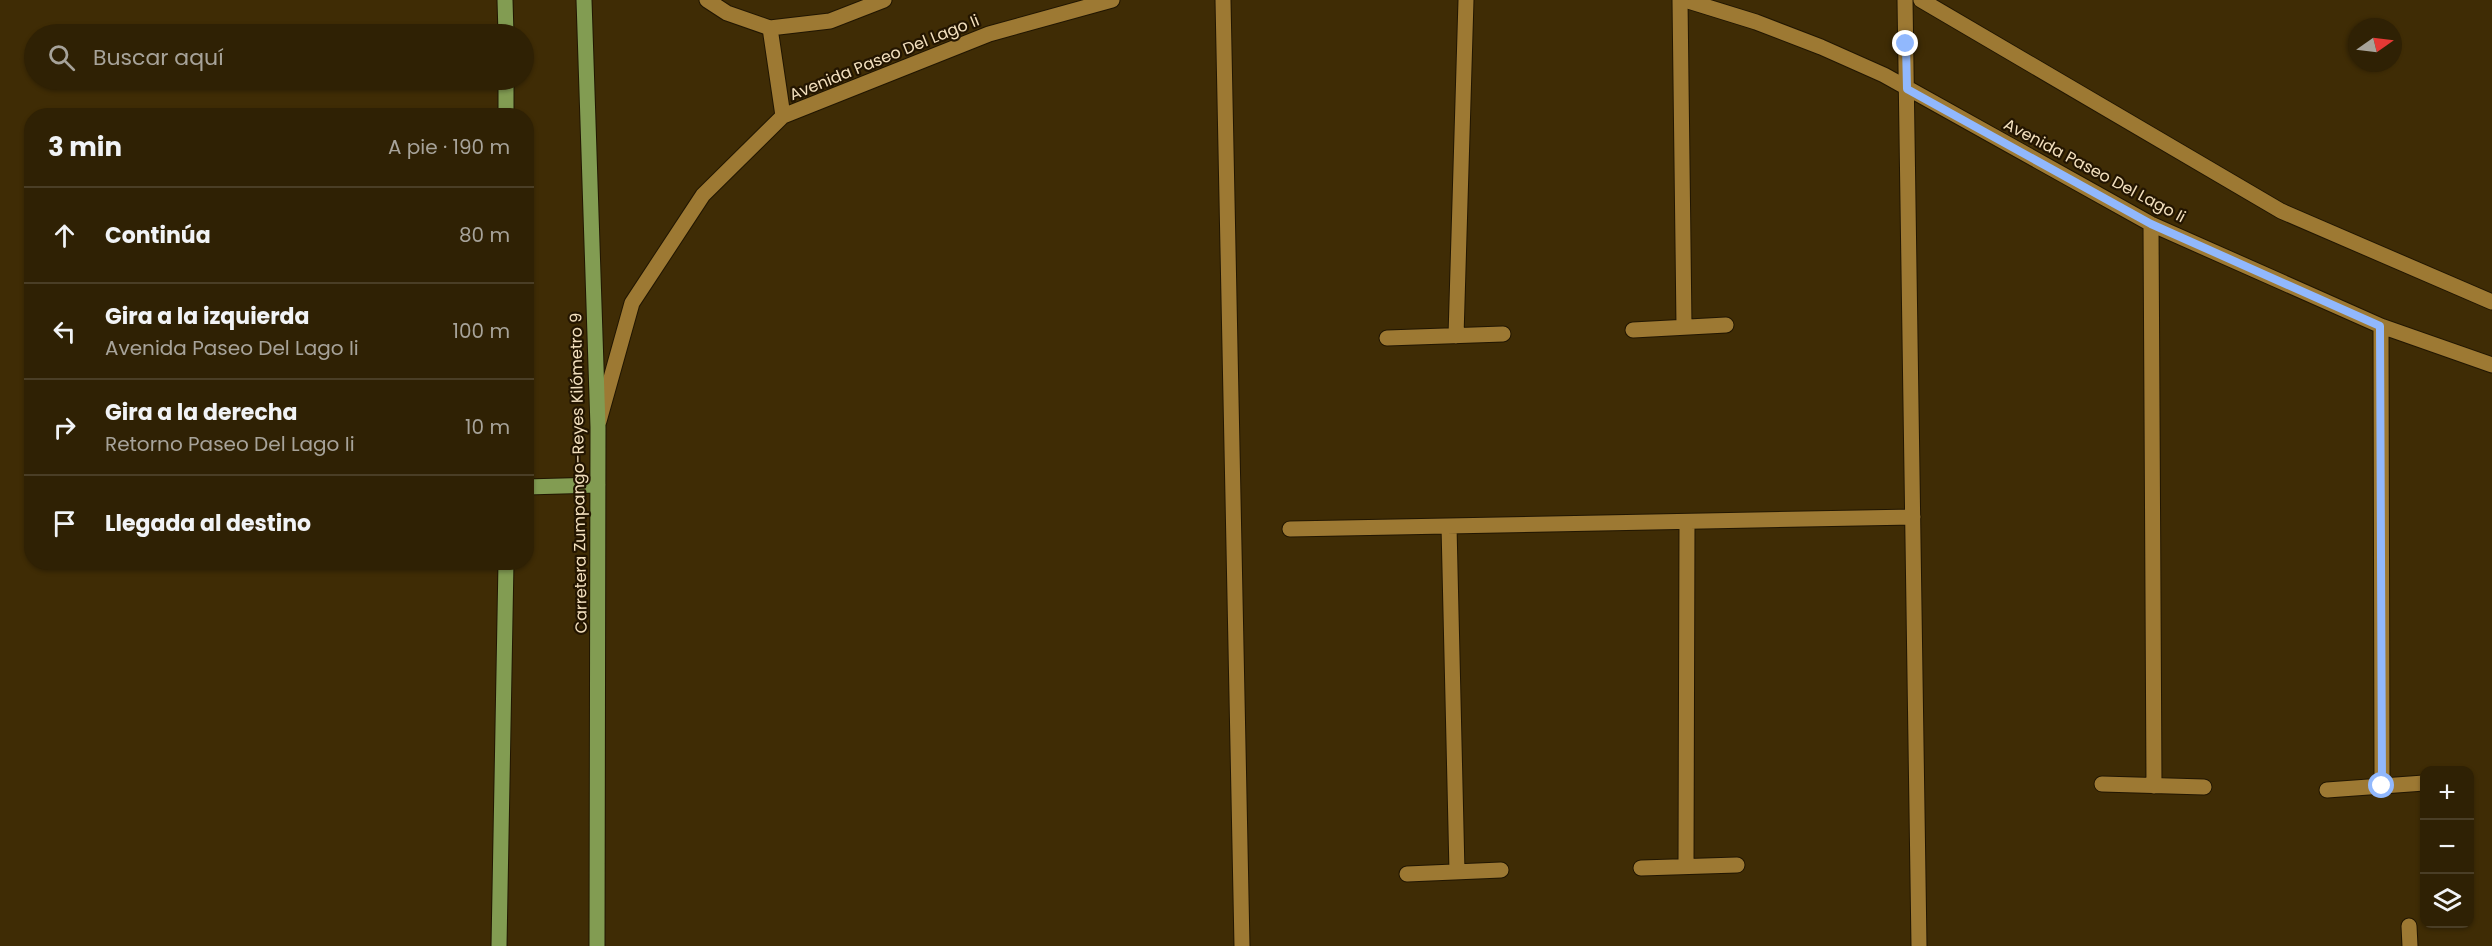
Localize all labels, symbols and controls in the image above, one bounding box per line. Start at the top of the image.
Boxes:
street label: Avenida Paseo Del Lago Ii [786,9,983,106]
north arrow [2348,18,2402,72]
search box [24,24,534,90]
route end [1892,30,1918,56]
icon: search [45,41,78,74]
text: Buscar aquí [93,42,224,73]
street label: Avenida Paseo Del Lago Ii [2000,113,2190,228]
text: 3 min [48,129,122,165]
text: A pie · 190 m [388,133,510,161]
icon: ahead [48,219,81,252]
text: Continúa [105,220,211,251]
text: 80 m [459,221,510,249]
text: Gira a la izquierda [105,301,309,332]
street label: Carretera Zumpango-Reyes Kilómetro 9 [564,313,593,633]
icon: left [48,315,81,348]
text: 100 m [453,317,510,345]
text: Avenida Paseo Del Lago Ii [105,334,359,362]
text: Gira a la derecha [105,397,298,428]
icon: right [48,411,81,444]
text: 10 m [465,413,510,441]
text: Retorno Paseo Del Lago Ii [105,430,355,458]
icon: arrive [48,507,81,540]
text: Llegada al destino [105,508,311,539]
map controls [2420,766,2474,928]
button: + [2420,766,2474,820]
route start [2368,772,2394,798]
button: − [2420,820,2474,874]
button: layers [2420,874,2474,928]

